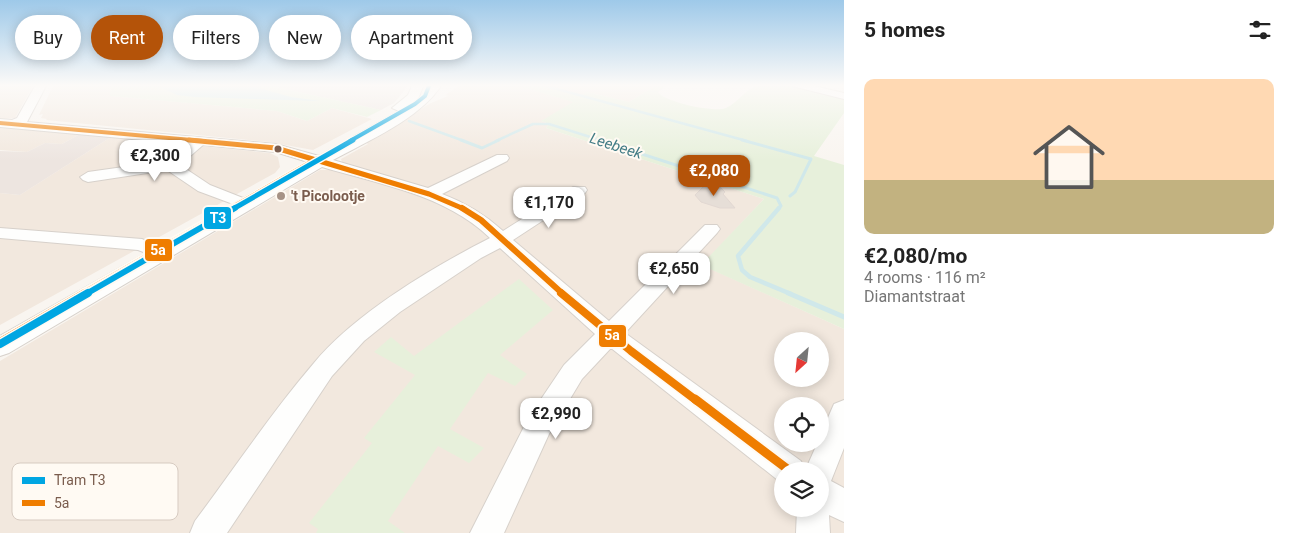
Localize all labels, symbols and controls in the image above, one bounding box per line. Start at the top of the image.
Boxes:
chip: Buy [15,15,81,60]
chip: Rent [91,15,163,60]
chip: Filters [173,15,259,60]
chip: New [269,15,341,60]
chip: Apartment [351,15,472,60]
icon: filters [1246,16,1274,44]
text: 5 homes [864,18,945,42]
icon: home [1024,112,1114,202]
water label: Leebeek [587,129,645,163]
pin: €2,300 [114,140,196,182]
unlabelled marker [273,144,283,154]
text: €2,300 [130,146,180,165]
pin: €2,080 [673,154,755,197]
text: €2,080 [689,161,739,180]
pin: €1,170 [508,186,590,229]
place label: 't Picolootje [291,188,365,204]
marker: 't Picolootje [275,190,287,202]
text: €1,170 [524,193,574,212]
line badge: T3 [203,206,232,230]
text: T3 [210,210,226,226]
line badge: 5a [144,238,173,262]
text: 5a [150,242,166,258]
text: €2,080/mo [864,244,967,268]
pin: €2,650 [633,252,715,295]
text: €2,650 [649,259,699,278]
text: 4 rooms · 116 m² [864,268,986,287]
text: Diamantstraat [864,287,965,306]
line badge: 5a [598,324,627,348]
text: 5a [604,327,620,343]
north arrow [774,332,829,388]
map controls [774,332,829,517]
button: locate [774,397,829,452]
pin: €2,990 [515,398,597,440]
text: €2,990 [531,404,581,423]
button: layers [774,462,829,517]
legend [12,463,178,520]
text: Tram T3 [54,472,106,488]
text: 5a [54,495,69,511]

